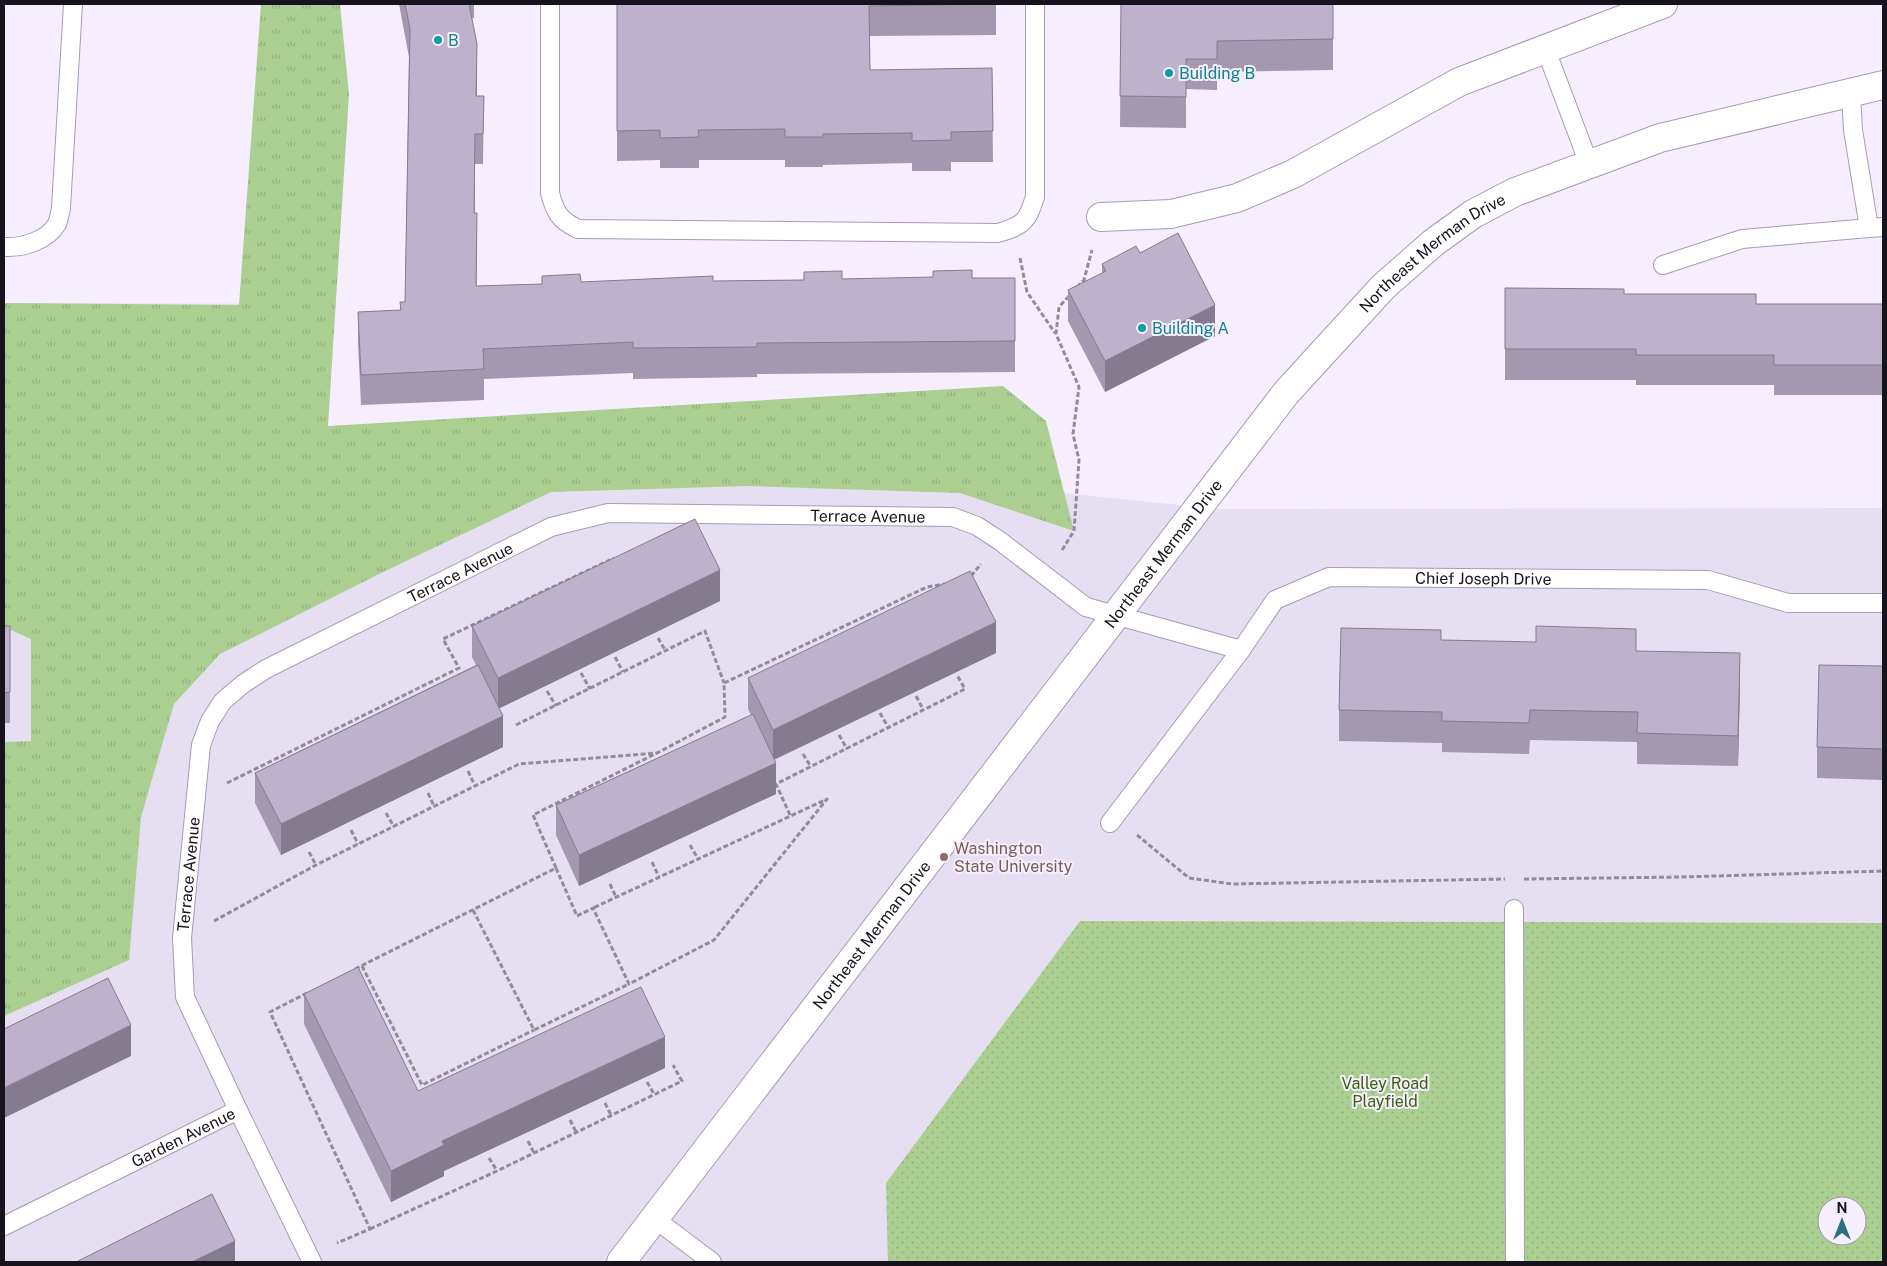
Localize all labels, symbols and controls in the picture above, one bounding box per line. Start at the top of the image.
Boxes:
place label: B [448,31,459,50]
marker: B [432,34,444,46]
place label: Building B [1179,64,1255,83]
marker: Building B [1163,67,1175,79]
street label: Northeast Merman Drive [1355,189,1508,316]
place label: Building A [1152,319,1229,338]
marker: Building A [1136,322,1148,334]
street label: Northeast Merman Drive [1100,476,1226,632]
street label: Terrace Avenue [810,506,926,526]
street label: Terrace Avenue [404,538,516,606]
street label: Chief Joseph Drive [1415,568,1552,588]
street label: Terrace Avenue [173,816,203,932]
place label: Washington State University [954,839,1073,876]
marker: Washington State University [938,851,950,863]
street label: Northeast Merman Drive [809,857,934,1013]
park label: Valley Road Playfield [1341,1074,1429,1111]
street label: Garden Avenue [128,1103,238,1171]
north arrow [1817,1196,1867,1246]
text: N [1837,1200,1847,1216]

